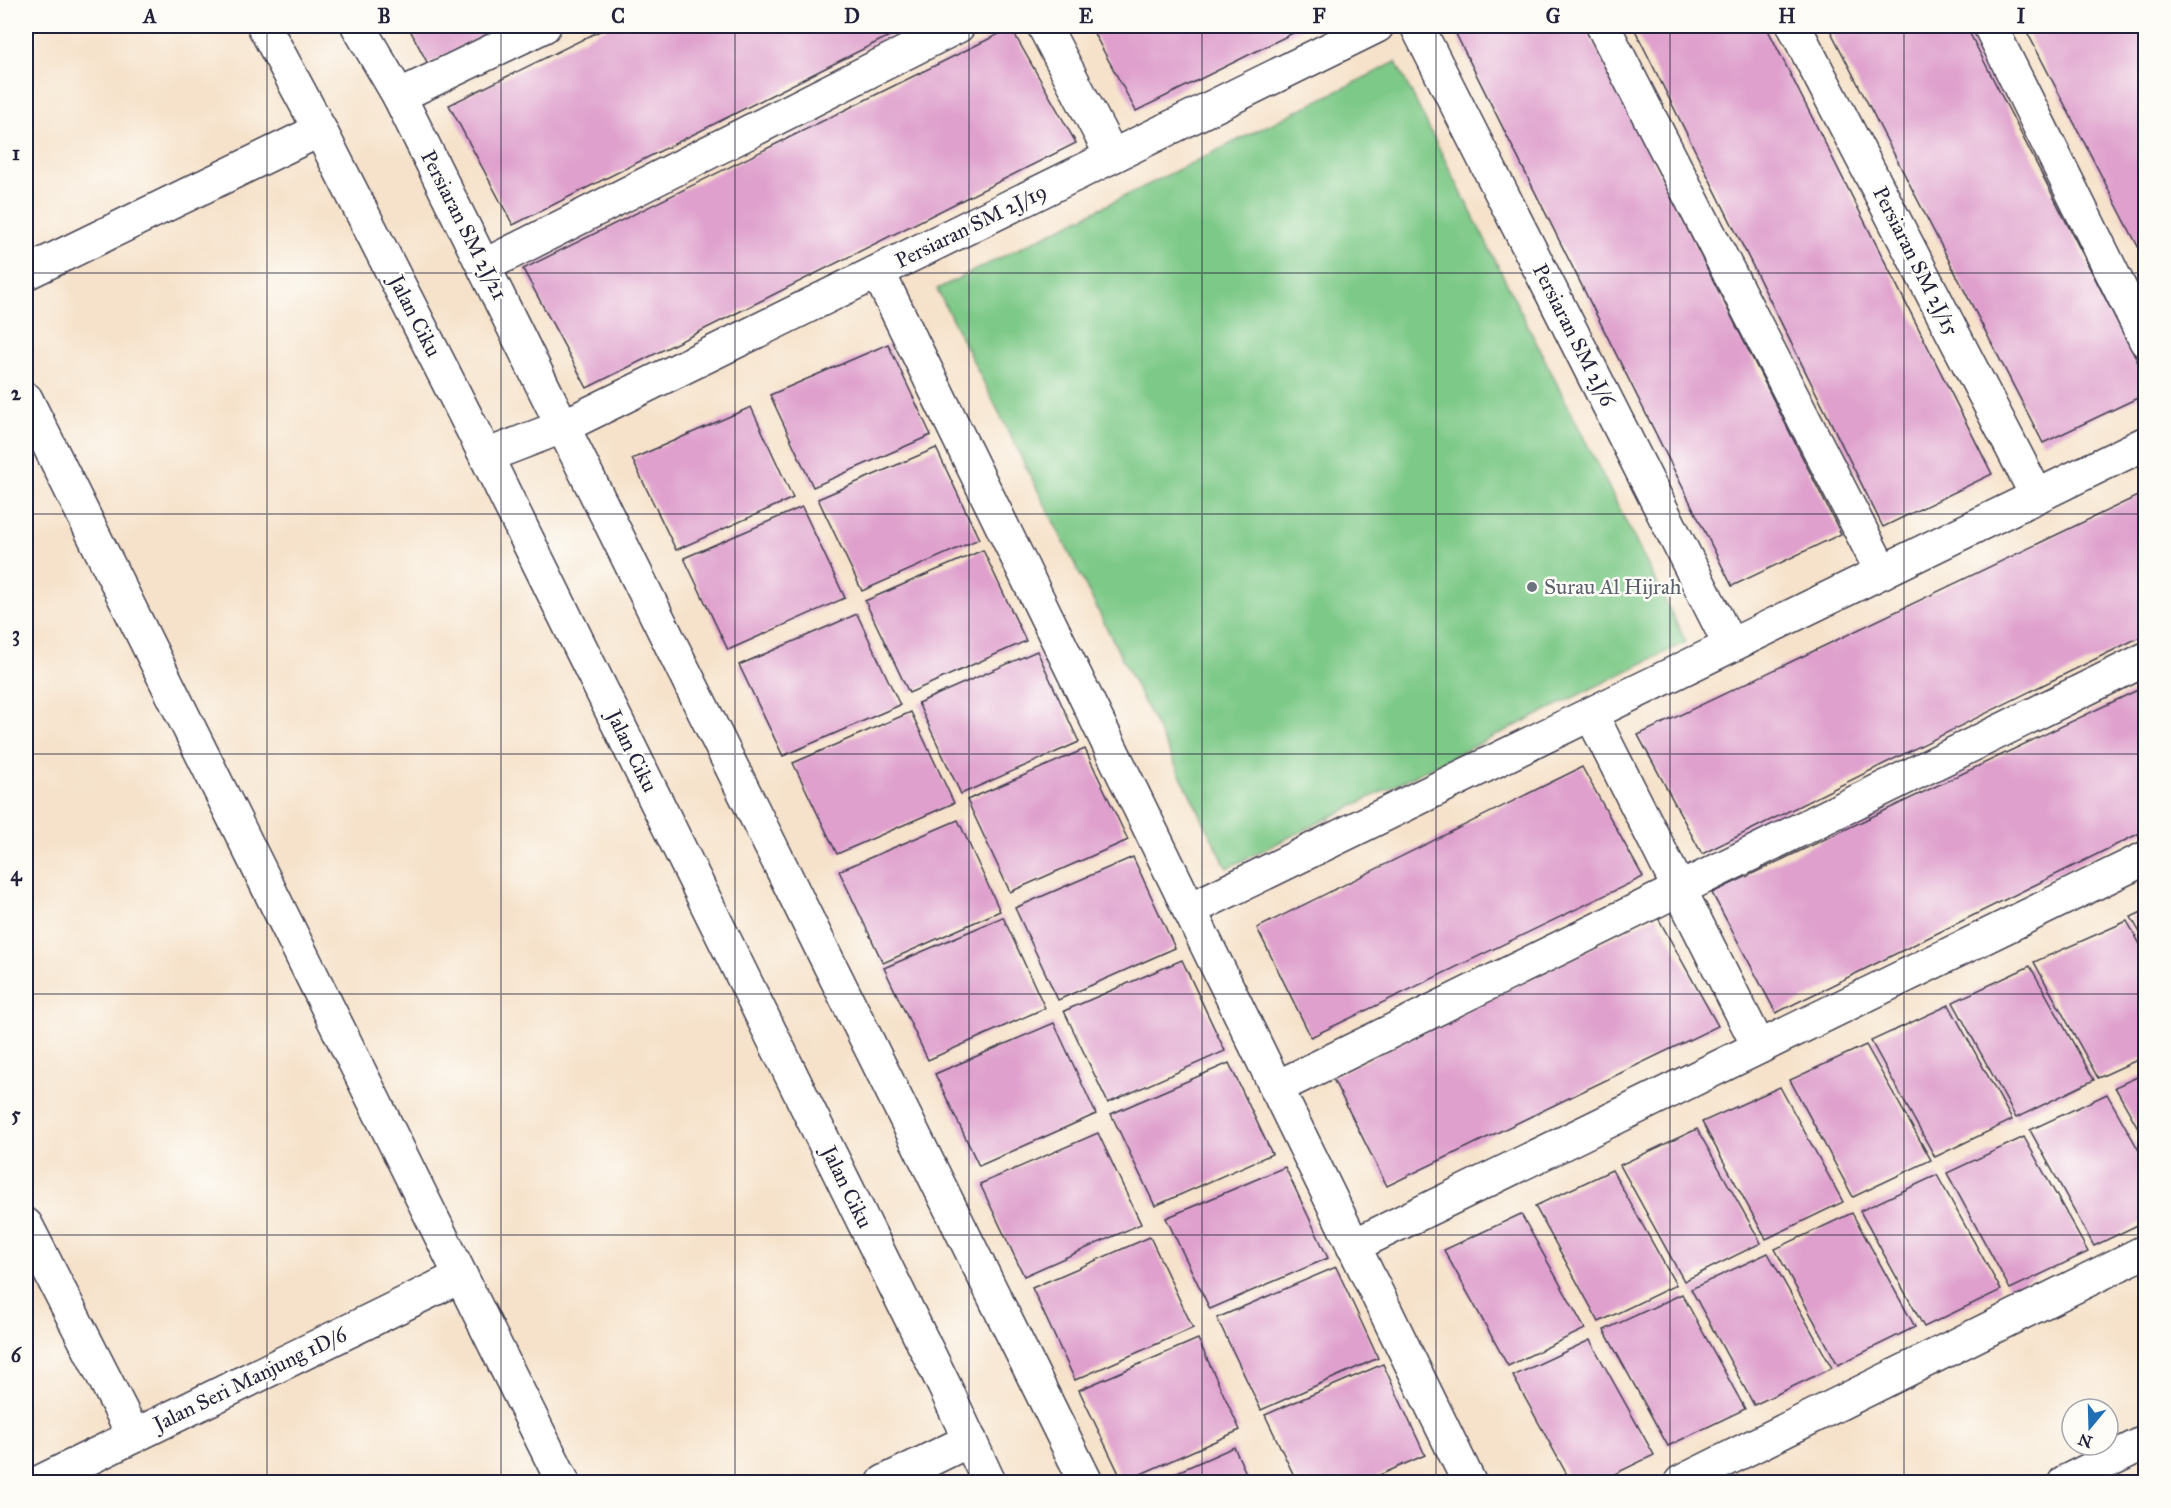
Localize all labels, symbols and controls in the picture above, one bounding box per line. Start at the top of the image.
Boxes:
text: A [141,4,157,28]
text: B [377,4,391,28]
text: C [611,4,625,28]
text: D [844,4,860,28]
text: E [1079,4,1094,28]
text: F [1312,4,1326,28]
text: G [1546,4,1561,28]
text: H [1778,4,1796,28]
text: I [2017,4,2026,28]
text: 1 [12,141,20,165]
street label: Persiaran SM 2J/21 [415,146,513,304]
street label: Persiaran SM 2J/19 [891,178,1051,274]
street label: Persiaran SM 2J/15 [1867,182,1965,340]
street label: Persiaran SM 2J/6 [1527,259,1622,412]
street label: Jalan Ciku [382,269,447,361]
text: 2 [11,381,22,405]
place label: Surau Al Hijrah [1544,574,1682,600]
marker: Surau Al Hijrah [1525,580,1539,594]
text: 3 [12,622,20,647]
street label: Jalan Ciku [600,704,663,796]
text: 4 [10,862,22,887]
text: 5 [11,1102,21,1126]
street label: Jalan Ciku [815,1140,878,1232]
street label: Jalan Seri Manjung 1D/6 [147,1320,352,1438]
text: 6 [11,1343,23,1367]
north arrow [2060,1397,2120,1457]
text: N [2075,1429,2095,1452]

